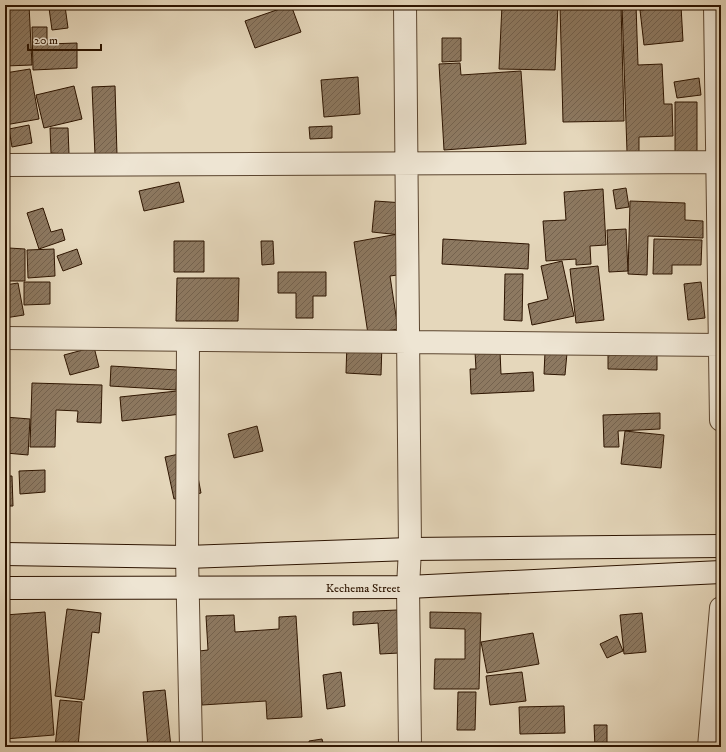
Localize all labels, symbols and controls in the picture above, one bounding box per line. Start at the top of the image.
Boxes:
scale bar [28,26,101,52]
text: 20 m [34,33,58,48]
street label: Kechema Street [326,581,401,596]

